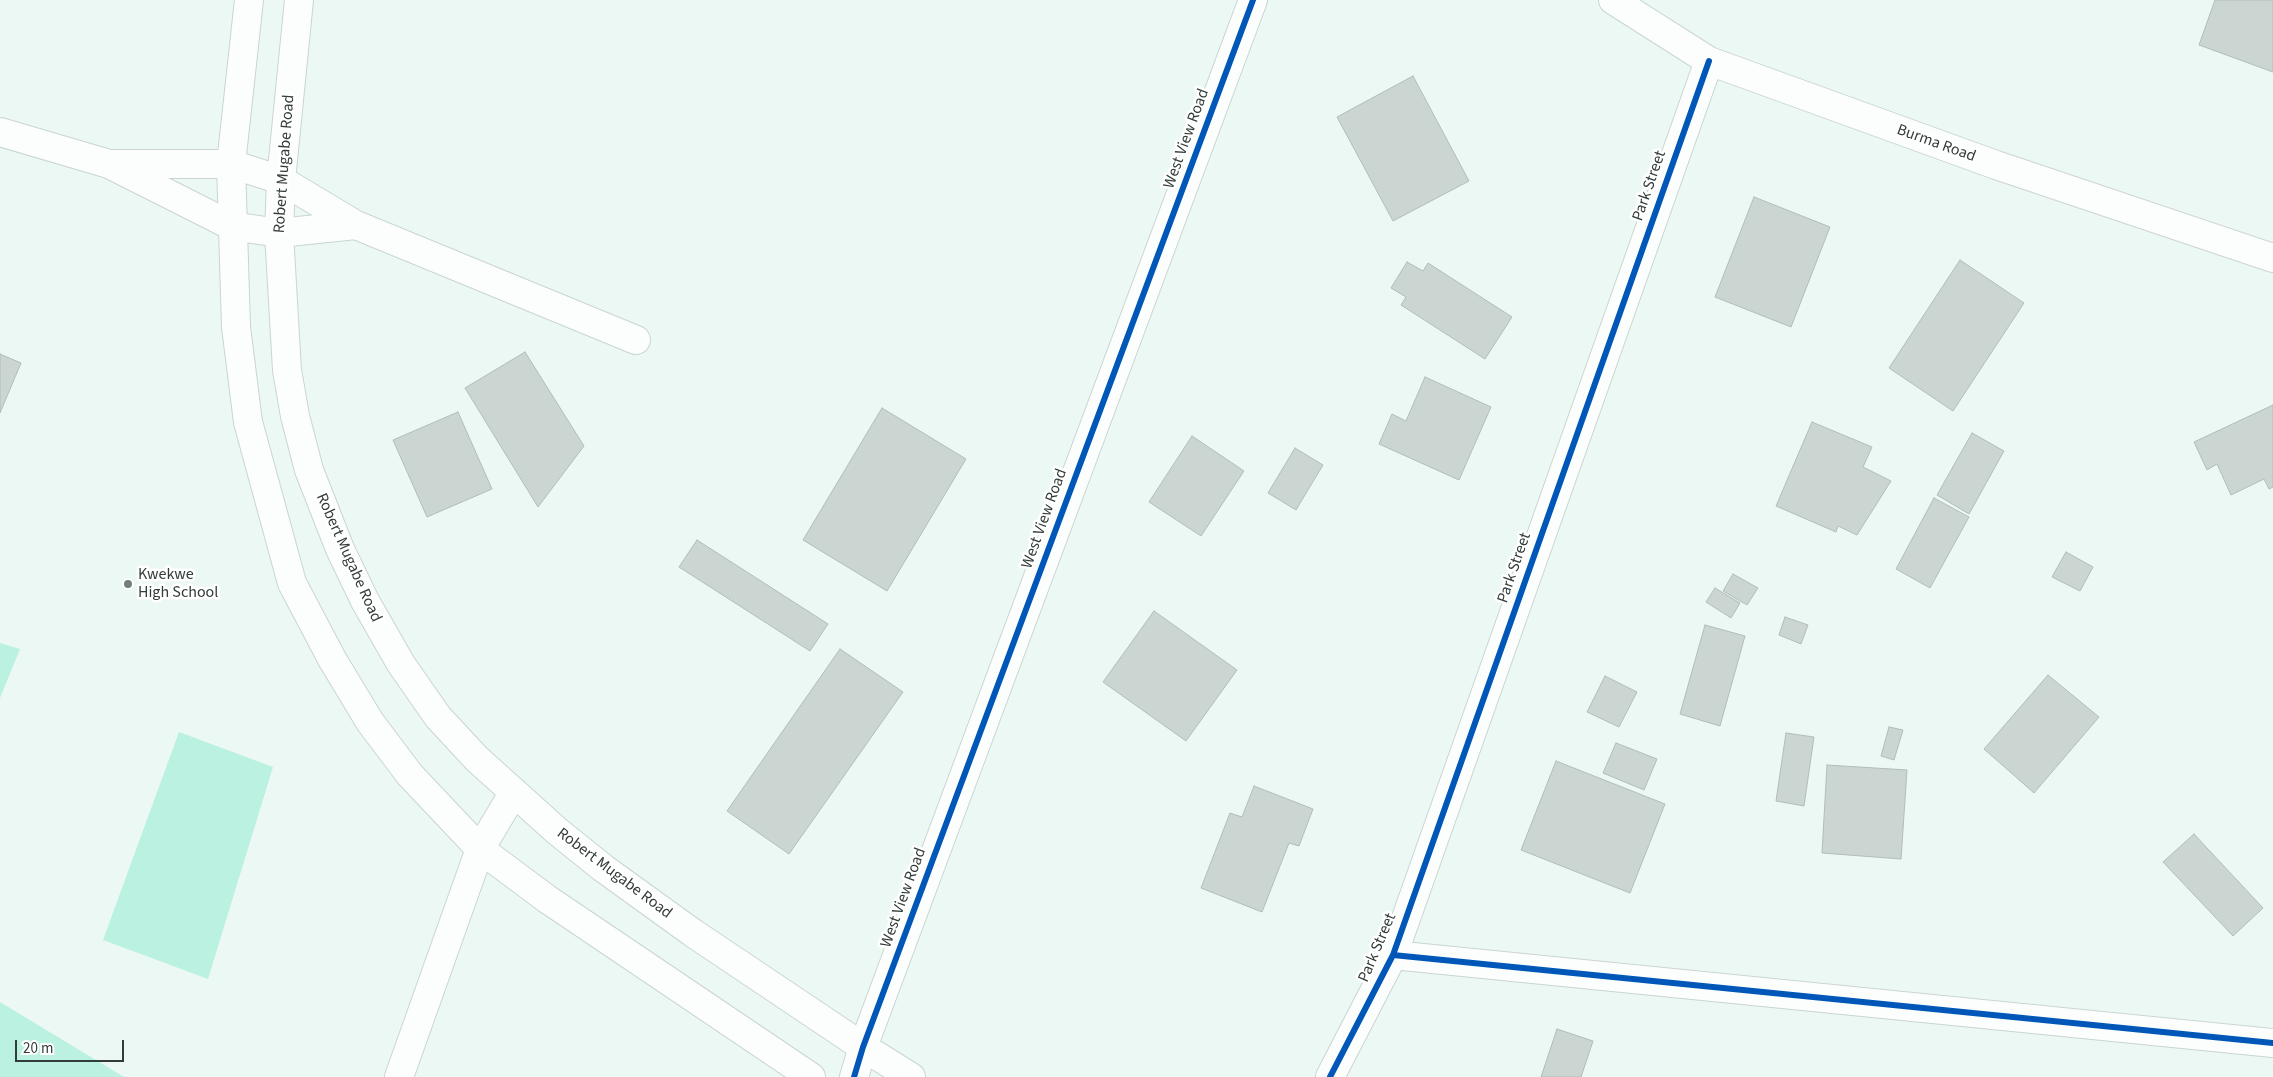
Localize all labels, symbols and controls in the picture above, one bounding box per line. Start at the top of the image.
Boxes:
street label: West View Road [1160,87,1214,191]
street label: Robert Mugabe Road [271,94,299,234]
street label: Burma Road [1894,121,1978,167]
street label: Park Street [1629,148,1671,224]
street label: West View Road [1018,467,1072,571]
street label: Robert Mugabe Road [311,491,385,625]
street label: Park Street [1494,530,1536,606]
place label: Kwekwe High School [138,565,218,603]
marker: Kwekwe High School [122,578,134,590]
street label: Robert Mugabe Road [553,824,675,924]
street label: West View Road [877,846,931,950]
street label: Park Street [1355,911,1401,985]
scale bar [18,1030,126,1062]
text: 20 m [23,1038,53,1059]

